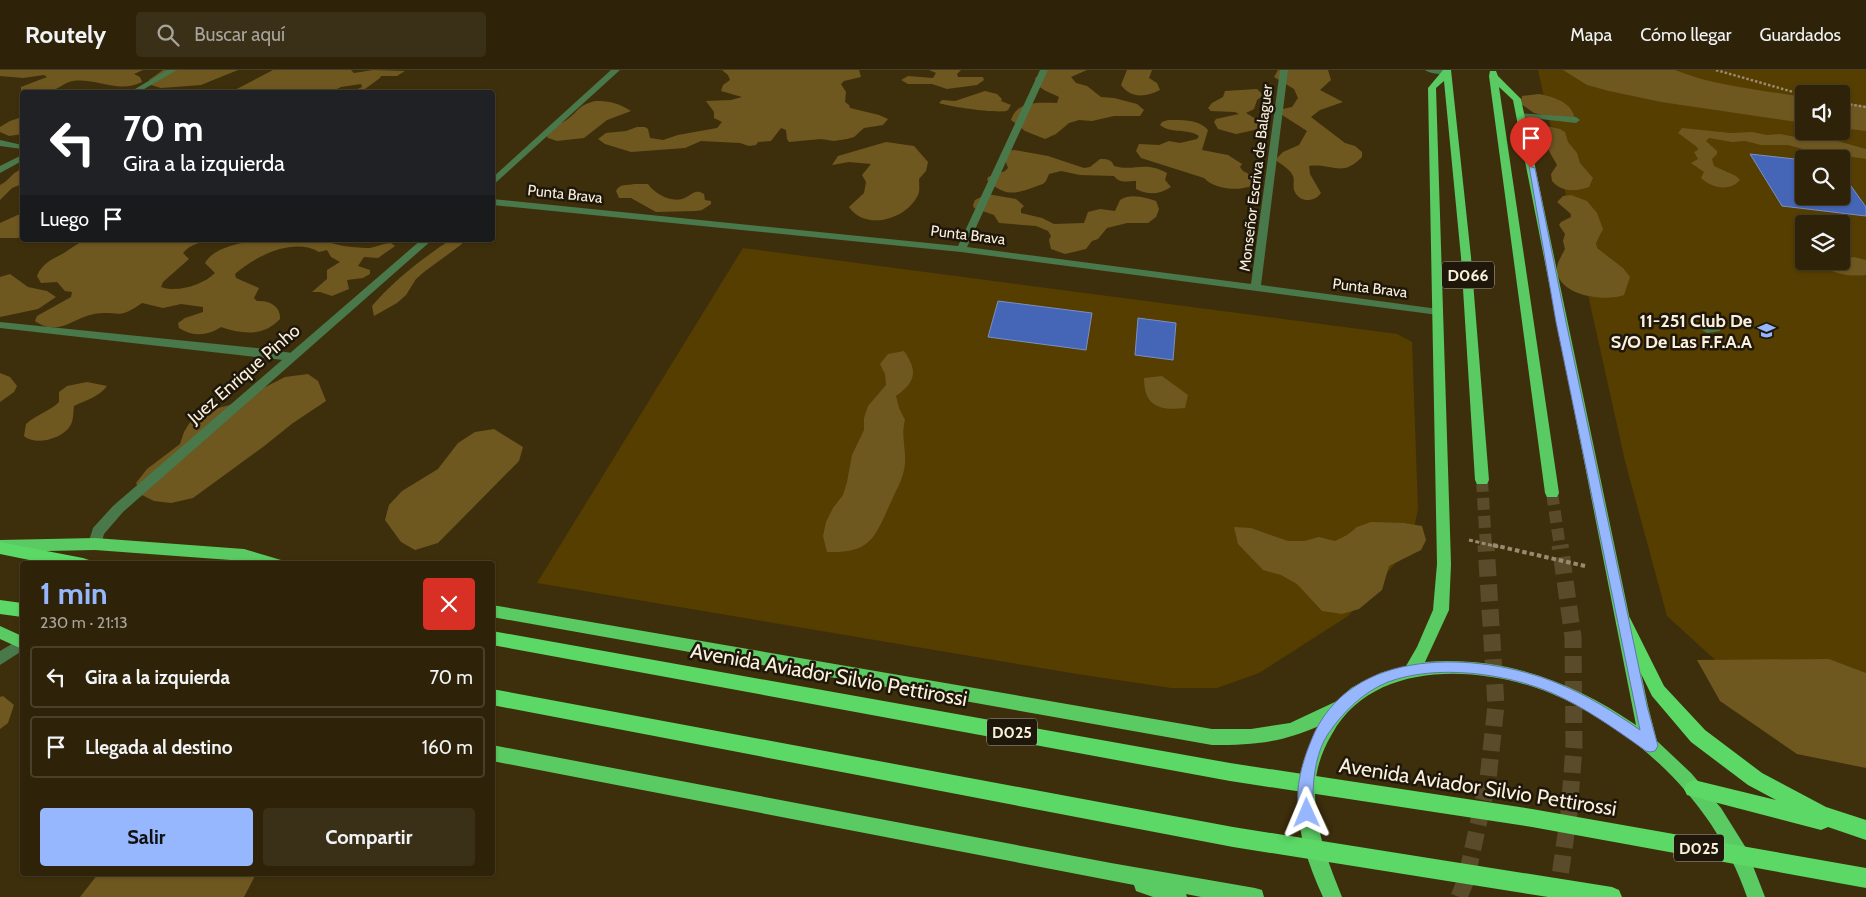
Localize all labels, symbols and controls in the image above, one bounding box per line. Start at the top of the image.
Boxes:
search box [136,12,486,57]
text: Routely [25,20,106,49]
icon: search [154,21,182,49]
text: Buscar aquí [194,23,285,46]
text: Mapa [1570,24,1612,46]
text: Cómo llegar [1640,24,1732,46]
text: Guardados [1760,24,1841,46]
street label: Monseñor Escriva de Balaguer [1236,83,1276,273]
map controls [1795,85,1850,270]
button: sound [1795,85,1850,140]
text: 70 m [123,107,204,150]
icon: left [40,110,105,175]
pin [1510,117,1552,168]
icon: arrive [1517,124,1545,152]
text: Gira a la izquierda [123,150,285,177]
button: search [1795,150,1850,205]
street label: Punta Brava [527,181,604,207]
icon: arrive [99,205,127,233]
text: Luego [40,208,89,231]
button: layers [1795,215,1850,270]
street label: Punta Brava [930,221,1007,249]
road number: D066 [1442,262,1494,288]
street label: Punta Brava [1332,274,1409,302]
place label: 11-251 Club De S/O De Las F.F.A.A [1611,310,1753,353]
street label: Juez Enrique Pinho [183,319,305,429]
school or university icon: 11-251 Club De S/O De Las F.F.A.A [1756,321,1776,341]
text: 1 min [40,575,108,612]
button: close [423,578,475,630]
text: 230 m · 21:13 [40,613,128,632]
street label: Avenida Aviador Silvio Pettirossi [689,638,969,711]
icon: left [42,663,70,691]
text: Gira a la izquierda [85,666,230,689]
text: 70 m [429,666,473,689]
road number: D025 [987,719,1037,746]
icon: arrive [42,733,70,761]
text: Llegada al destino [85,736,232,759]
text: 160 m [422,736,473,759]
street label: Avenida Aviador Silvio Pettirossi [1338,752,1619,821]
position arrow [1280,786,1332,838]
button: Salir [40,808,253,866]
button: Compartir [263,808,475,866]
road number: D025 [1674,834,1724,861]

